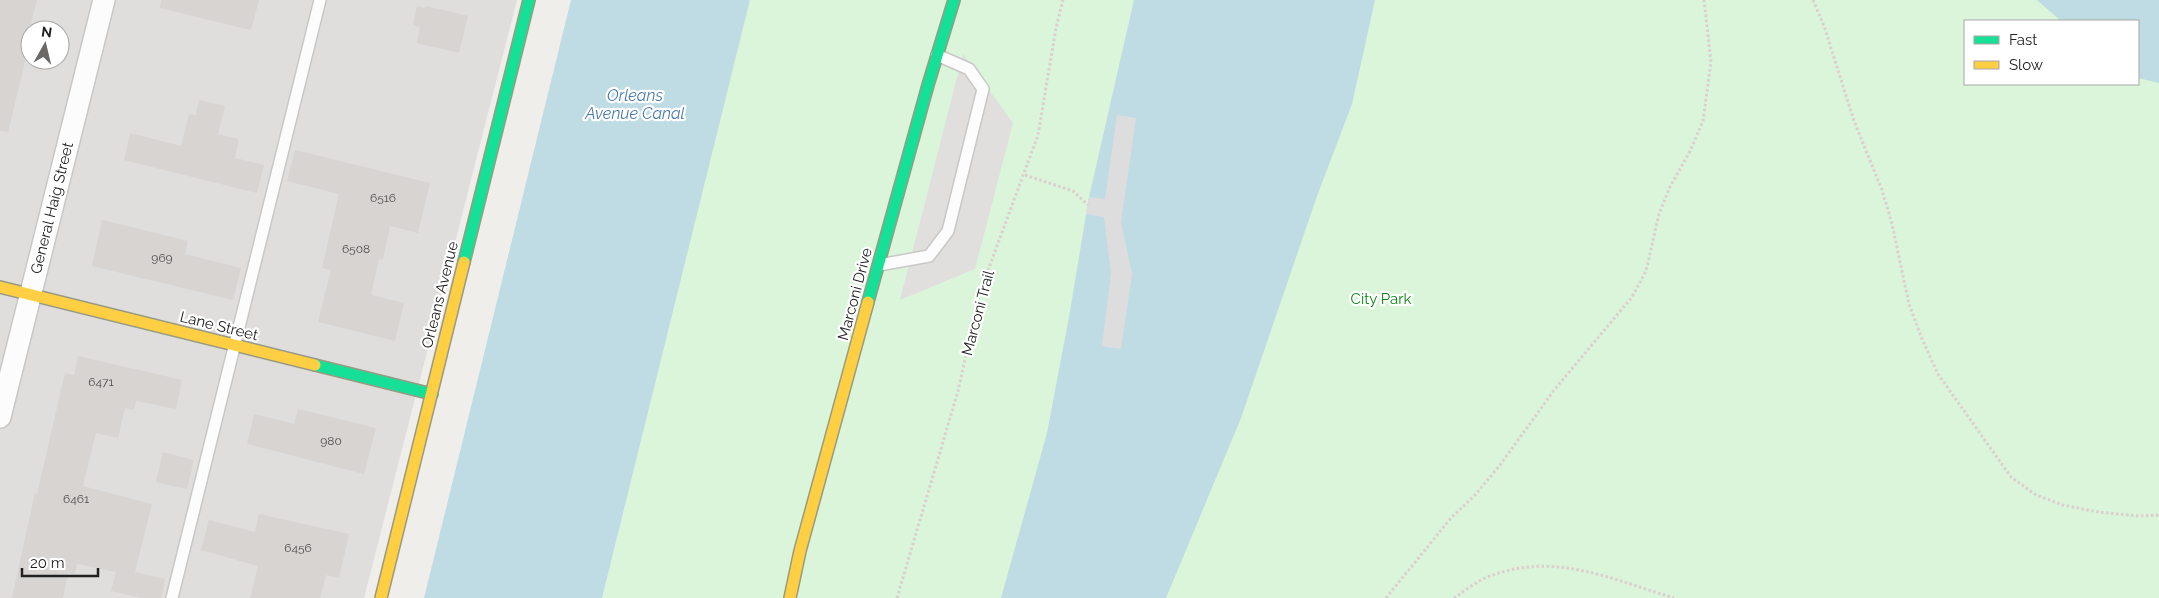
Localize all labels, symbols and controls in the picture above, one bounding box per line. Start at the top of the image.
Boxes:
north arrow [20,20,70,70]
legend [1964,20,2139,85]
text: N [40,23,53,41]
text: Fast [2009,31,2037,49]
text: Slow [2009,56,2043,74]
water label: Orleans Avenue Canal [584,86,685,123]
street label: General Haig Street [27,140,77,276]
house number: 6516 [370,191,396,205]
street label: Orleans Avenue [418,240,462,350]
house number: 6508 [342,242,370,256]
street label: Marconi Drive [834,246,876,342]
house number: 969 [151,251,173,265]
street label: Marconi Trail [958,268,998,358]
park label: City Park [1351,290,1411,308]
street label: Lane Street [178,308,260,344]
house number: 6471 [88,375,114,389]
house number: 980 [320,434,342,448]
house number: 6461 [63,492,89,506]
house number: 6456 [284,541,312,555]
scale bar [22,546,99,578]
text: 20 m [30,554,65,572]

